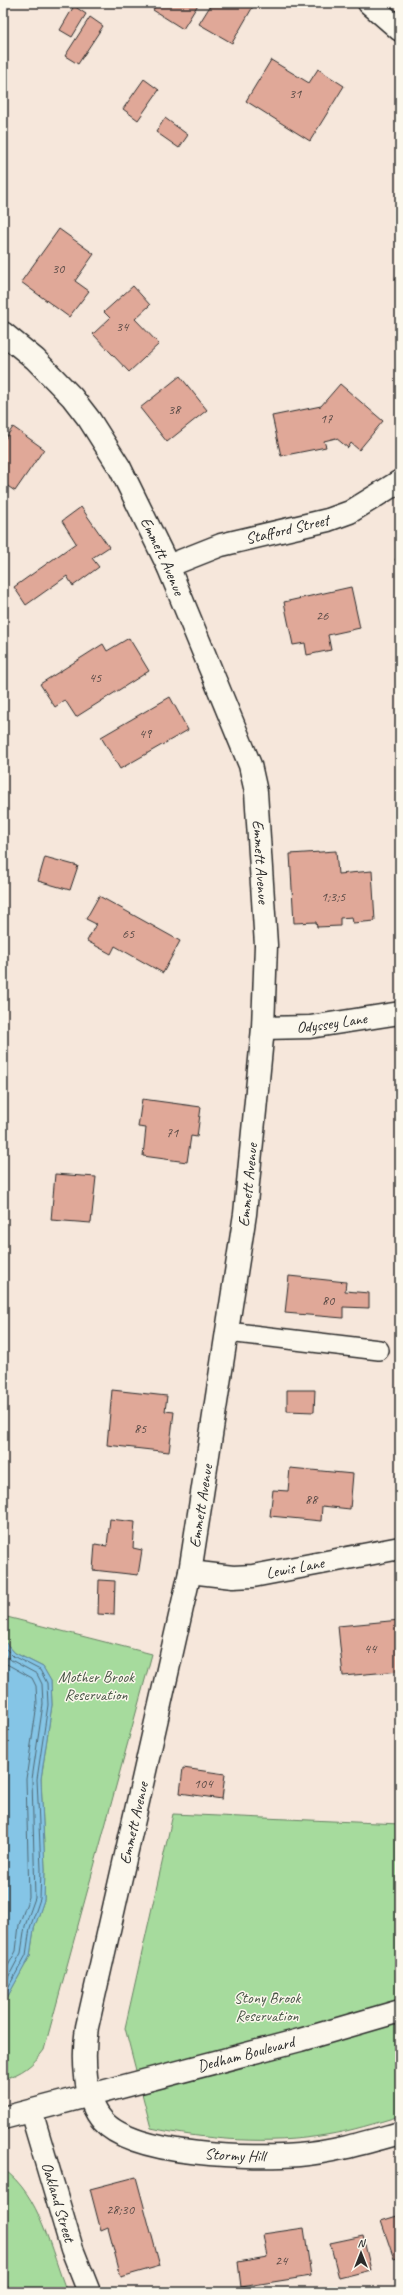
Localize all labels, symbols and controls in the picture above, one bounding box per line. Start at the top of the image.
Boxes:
house number: 31 [289,85,302,102]
house number: 30 [52,260,66,277]
house number: 34 [116,318,130,335]
house number: 38 [168,401,182,418]
house number: 17 [320,410,333,427]
street label: Stafford Street [244,510,333,549]
street label: Emmett Avenue [136,514,190,600]
house number: 26 [316,607,329,624]
house number: 45 [89,669,102,686]
house number: 49 [139,725,153,742]
street label: Emmett Avenue [248,819,273,906]
house number: 1;3;5 [321,888,346,905]
house number: 65 [122,925,135,942]
street label: Odyssey Lane [296,1008,370,1037]
house number: 71 [166,1124,179,1141]
street label: Emmett Avenue [234,1141,263,1228]
house number: 80 [322,1292,336,1309]
house number: 85 [134,1420,147,1437]
street label: Emmett Avenue [185,1461,218,1549]
house number: 88 [305,1491,319,1508]
street label: Lewis Lane [264,1552,327,1583]
house number: 44 [364,1640,378,1657]
park label: Mother Brook Reservation [58,1667,135,1705]
house number: 104 [194,1775,214,1792]
street label: Emmett Avenue [115,1778,154,1866]
park label: Stony Brook Reservation [234,1988,301,2026]
street label: Dedham Boulevard [195,2031,299,2077]
street label: Stormy Hill [204,2144,269,2166]
street label: Oakland Street [37,2160,80,2246]
house number: 28;30 [106,2201,136,2218]
north arrow [341,2233,381,2273]
text: N [358,2236,367,2250]
house number: 24 [275,2252,289,2269]

